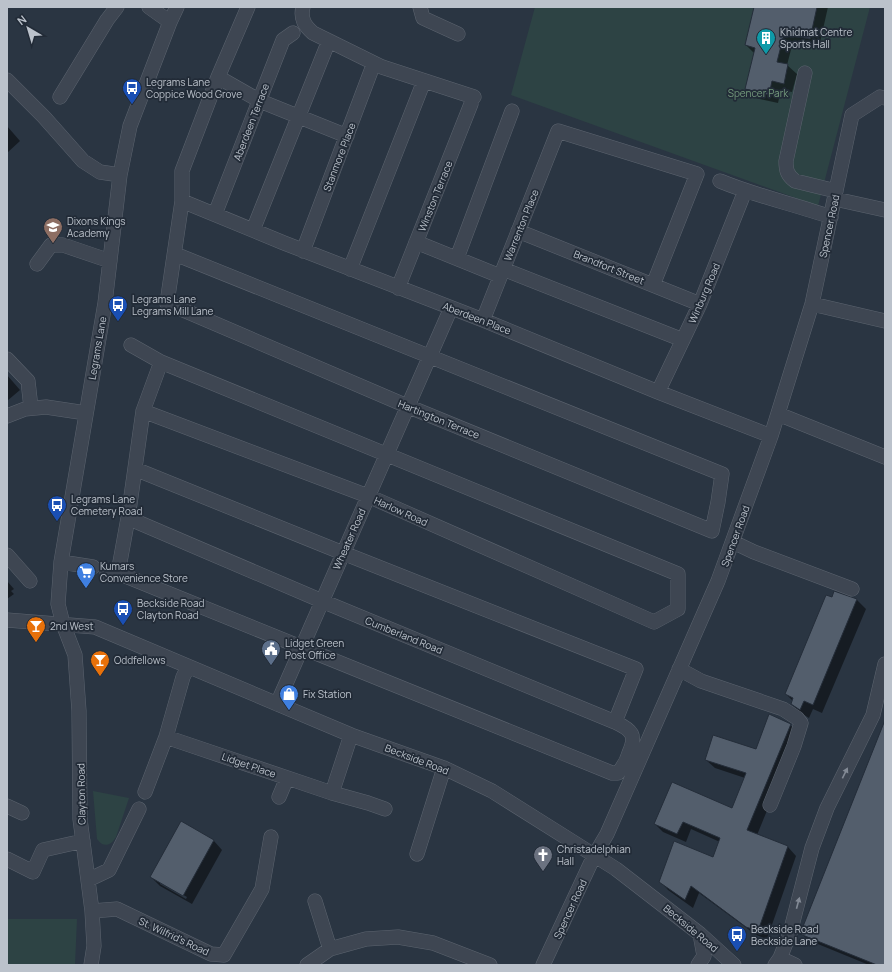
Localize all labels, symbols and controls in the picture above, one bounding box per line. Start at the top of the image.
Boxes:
north arrow [8,8,48,48]
text: N [14,11,29,28]
place label: Khidmat Centre Sports Hall [780,25,852,51]
building icon: Khidmat Centre Sports Hall [755,27,777,55]
place label: Legrams Lane Coppice Wood Grove [146,75,242,101]
bus stop icon: Legrams Lane Coppice Wood Grove [121,77,143,105]
street label: Aberdeen Terrace [230,81,272,163]
park label: Spencer Park [728,86,789,100]
street label: Stanmore Place [319,120,359,193]
street label: Winston Terrace [414,158,456,233]
street label: Warrenton Place [500,187,542,263]
street label: Spencer Road [815,193,843,259]
place label: Dixons Kings Academy [67,214,126,240]
school or university icon: Dixons Kings Academy [42,216,64,244]
street label: Brandfort Street [572,246,646,288]
street label: Winburg Road [685,261,723,325]
place label: Legrams Lane Legrams Mill Lane [132,292,214,318]
bus stop icon: Legrams Lane Legrams Mill Lane [107,294,129,322]
street label: Aberdeen Place [441,299,513,338]
street label: Legrams Lane [85,315,109,381]
street label: Hartington Terrace [396,396,482,442]
place label: Legrams Lane Cemetery Road [71,492,142,518]
street label: Harlow Road [372,493,430,529]
bus stop icon: Legrams Lane Cemetery Road [46,494,68,522]
street label: Spencer Road [717,503,753,569]
street label: Wheater Road [329,506,369,572]
place label: Kumars Convenience Store [100,559,188,585]
supermarket icon: Kumars Convenience Store [75,561,97,589]
place label: Beckside Road Clayton Road [137,596,205,622]
bus stop icon: Beckside Road Clayton Road [112,598,134,626]
street label: Cumberland Road [363,613,445,657]
bar icon: 2nd West [25,615,47,643]
place label: 2nd West [50,619,93,633]
place label: Lidget Green Post Office [285,636,344,662]
public building icon: Lidget Green Post Office [260,638,282,666]
bar icon: Oddfellows [89,649,111,677]
place label: Oddfellows [114,653,165,667]
shop icon: Fix Station [278,683,300,711]
place label: Fix Station [303,687,352,701]
street label: Beckside Road [383,740,451,778]
street label: Lidget Place [220,749,278,781]
street label: Clayton Road [73,763,89,825]
one-way arrow [841,768,848,779]
place label: Christadelphian Hall [557,842,631,868]
church icon: Christadelphian Hall [532,844,554,872]
street label: Spencer Road [550,877,590,941]
one-way arrow [795,896,801,908]
street label: Beckside Road [661,901,721,955]
street label: St. Wilfrid's Road [136,914,212,958]
place label: Beckside Road Beckside Lane [751,922,819,948]
bus stop icon: Beckside Road Beckside Lane [726,924,748,952]

